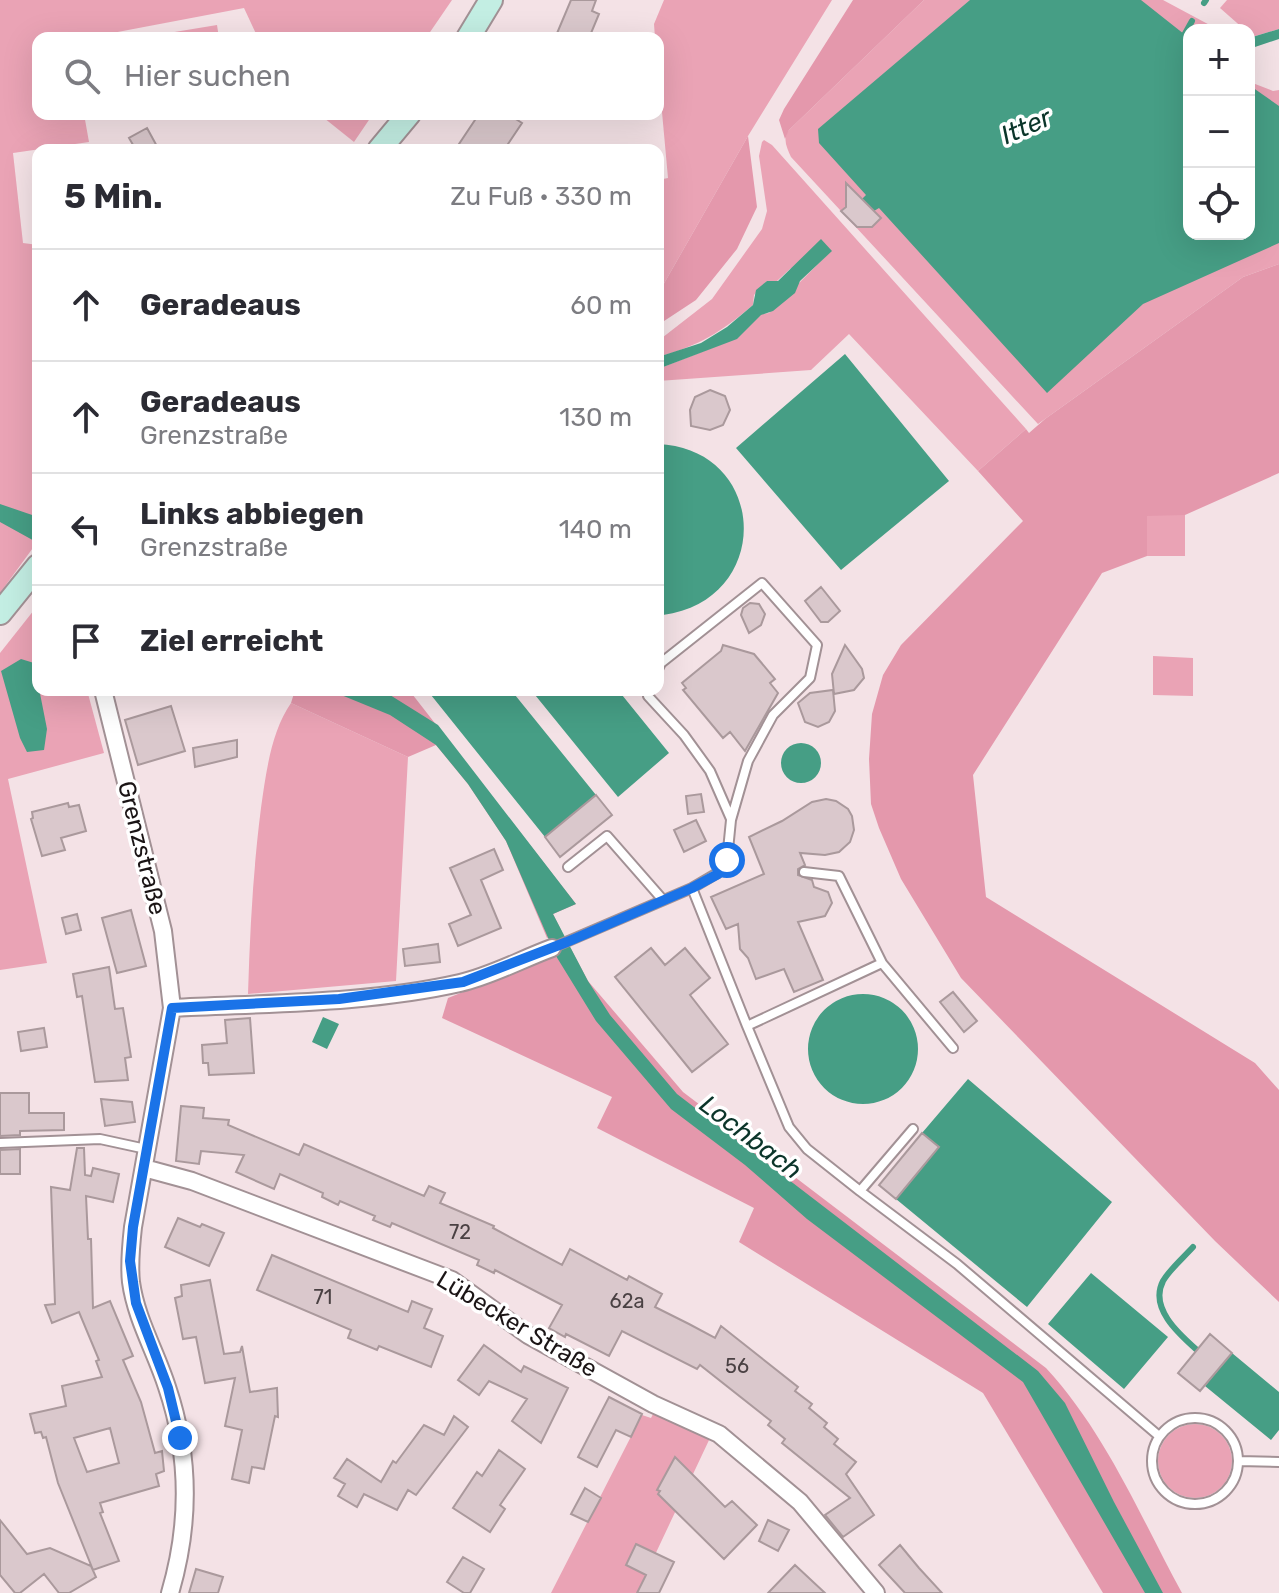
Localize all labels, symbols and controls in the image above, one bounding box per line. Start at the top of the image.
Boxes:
map controls [1183,24,1255,240]
button: + [1183,24,1255,96]
search box [32,32,664,120]
icon: search [60,54,104,98]
text: Hier suchen [124,58,291,94]
button: − [1183,96,1255,168]
water label: Itter [996,101,1057,151]
button: locate [1183,168,1255,240]
text: 5 Min. [64,176,163,217]
text: Zu Fuß · 330 m [450,181,632,212]
icon: ahead [64,283,108,327]
text: Geradeaus [140,287,301,323]
text: 60 m [570,290,632,321]
text: Geradeaus [140,384,301,420]
icon: ahead [64,395,108,439]
text: 130 m [559,402,632,433]
text: Grenzstraße [140,420,288,451]
text: Links abbiegen [140,496,364,532]
icon: left [64,507,108,551]
text: 140 m [559,514,632,545]
text: Grenzstraße [140,532,288,563]
icon: arrive [64,619,108,663]
text: Ziel erreicht [140,623,323,659]
street label: Grenzstraße [112,778,172,918]
route start [709,842,745,878]
water label: Lochbach [693,1089,808,1186]
house number: 72 [449,1220,471,1244]
street label: Lübecker Straße [432,1265,602,1383]
house number: 71 [314,1285,332,1309]
house number: 62a [610,1289,644,1313]
house number: 56 [725,1354,749,1378]
route end [162,1420,198,1456]

